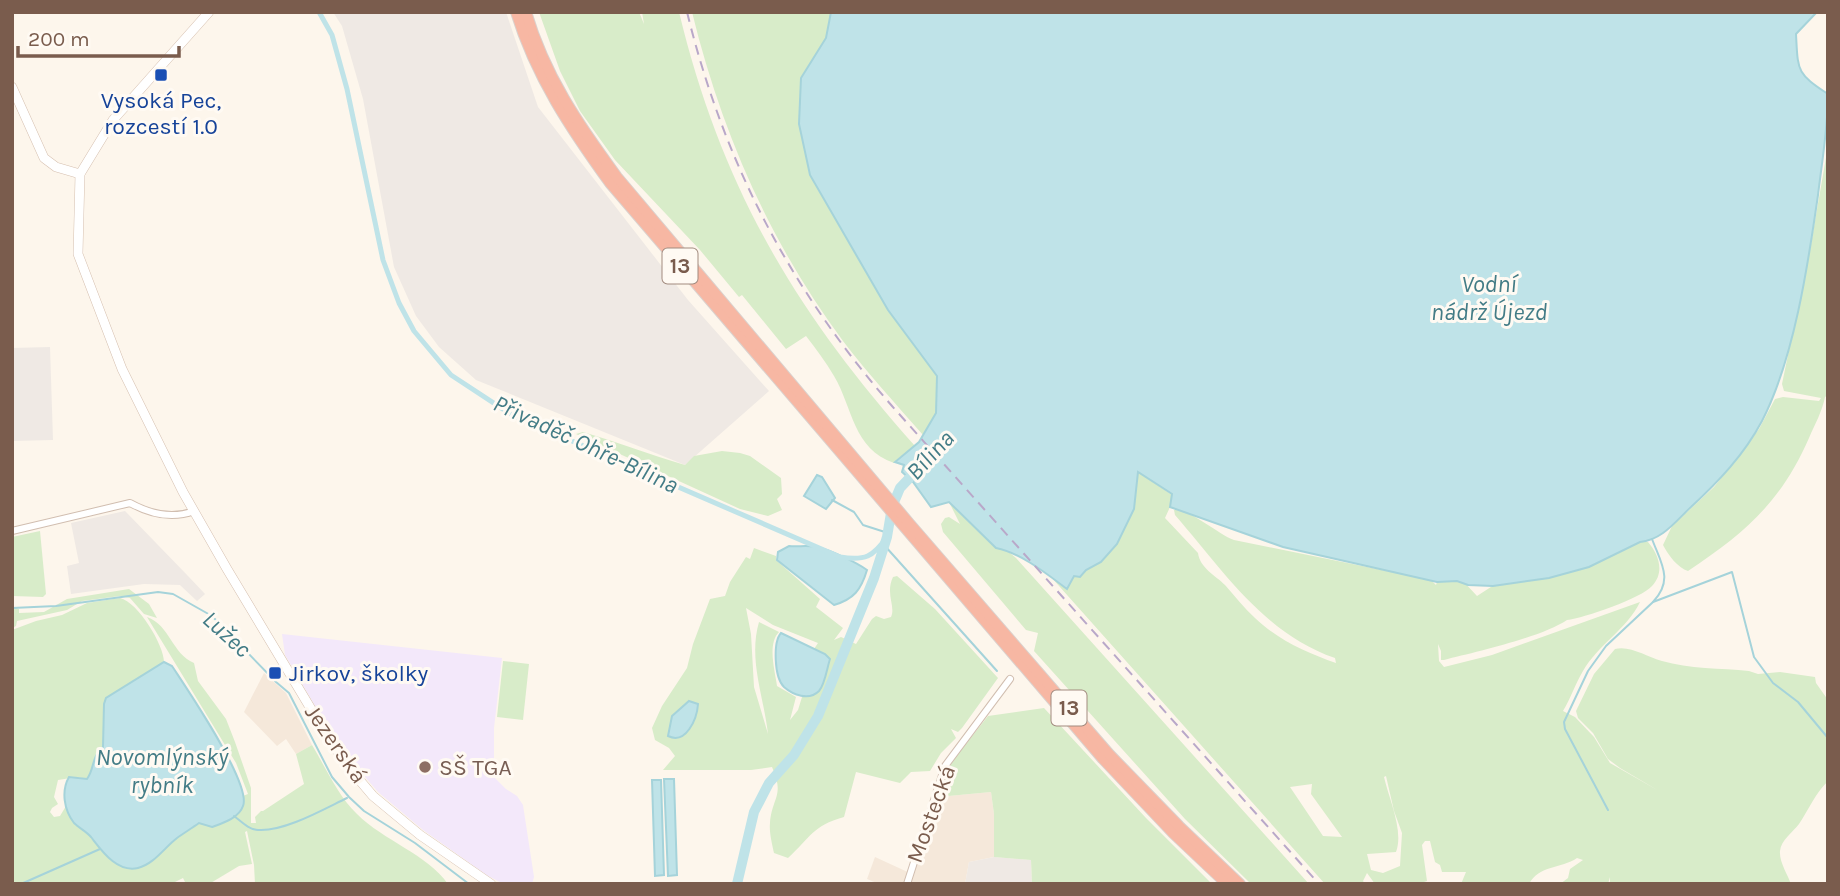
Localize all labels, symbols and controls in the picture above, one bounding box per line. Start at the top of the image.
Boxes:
scale bar [18,14,178,58]
text: 200 m [28,27,90,51]
marker: Vysoká Pec, rozcestí 1.0 [153,67,169,83]
place label: Vysoká Pec, rozcestí 1.0 [101,87,221,140]
road number: 13 [662,248,698,284]
water label: Vodní nádrž Újezd [1431,270,1548,326]
water label: Přivaděč Ohře-Bílina [489,389,683,499]
water label: Bílina [900,424,960,486]
water label: Lužec [197,605,257,663]
place label: Jirkov, školky [289,660,428,687]
marker: Jirkov, školky [267,665,283,681]
road number: 13 [1052,690,1086,726]
street label: Jezerská [299,699,373,789]
water label: Novomlýnský rybník [96,743,229,799]
place label: SŠ TGA [439,754,512,781]
marker: SŠ TGA [417,759,433,775]
street label: Mostecká [901,761,961,867]

